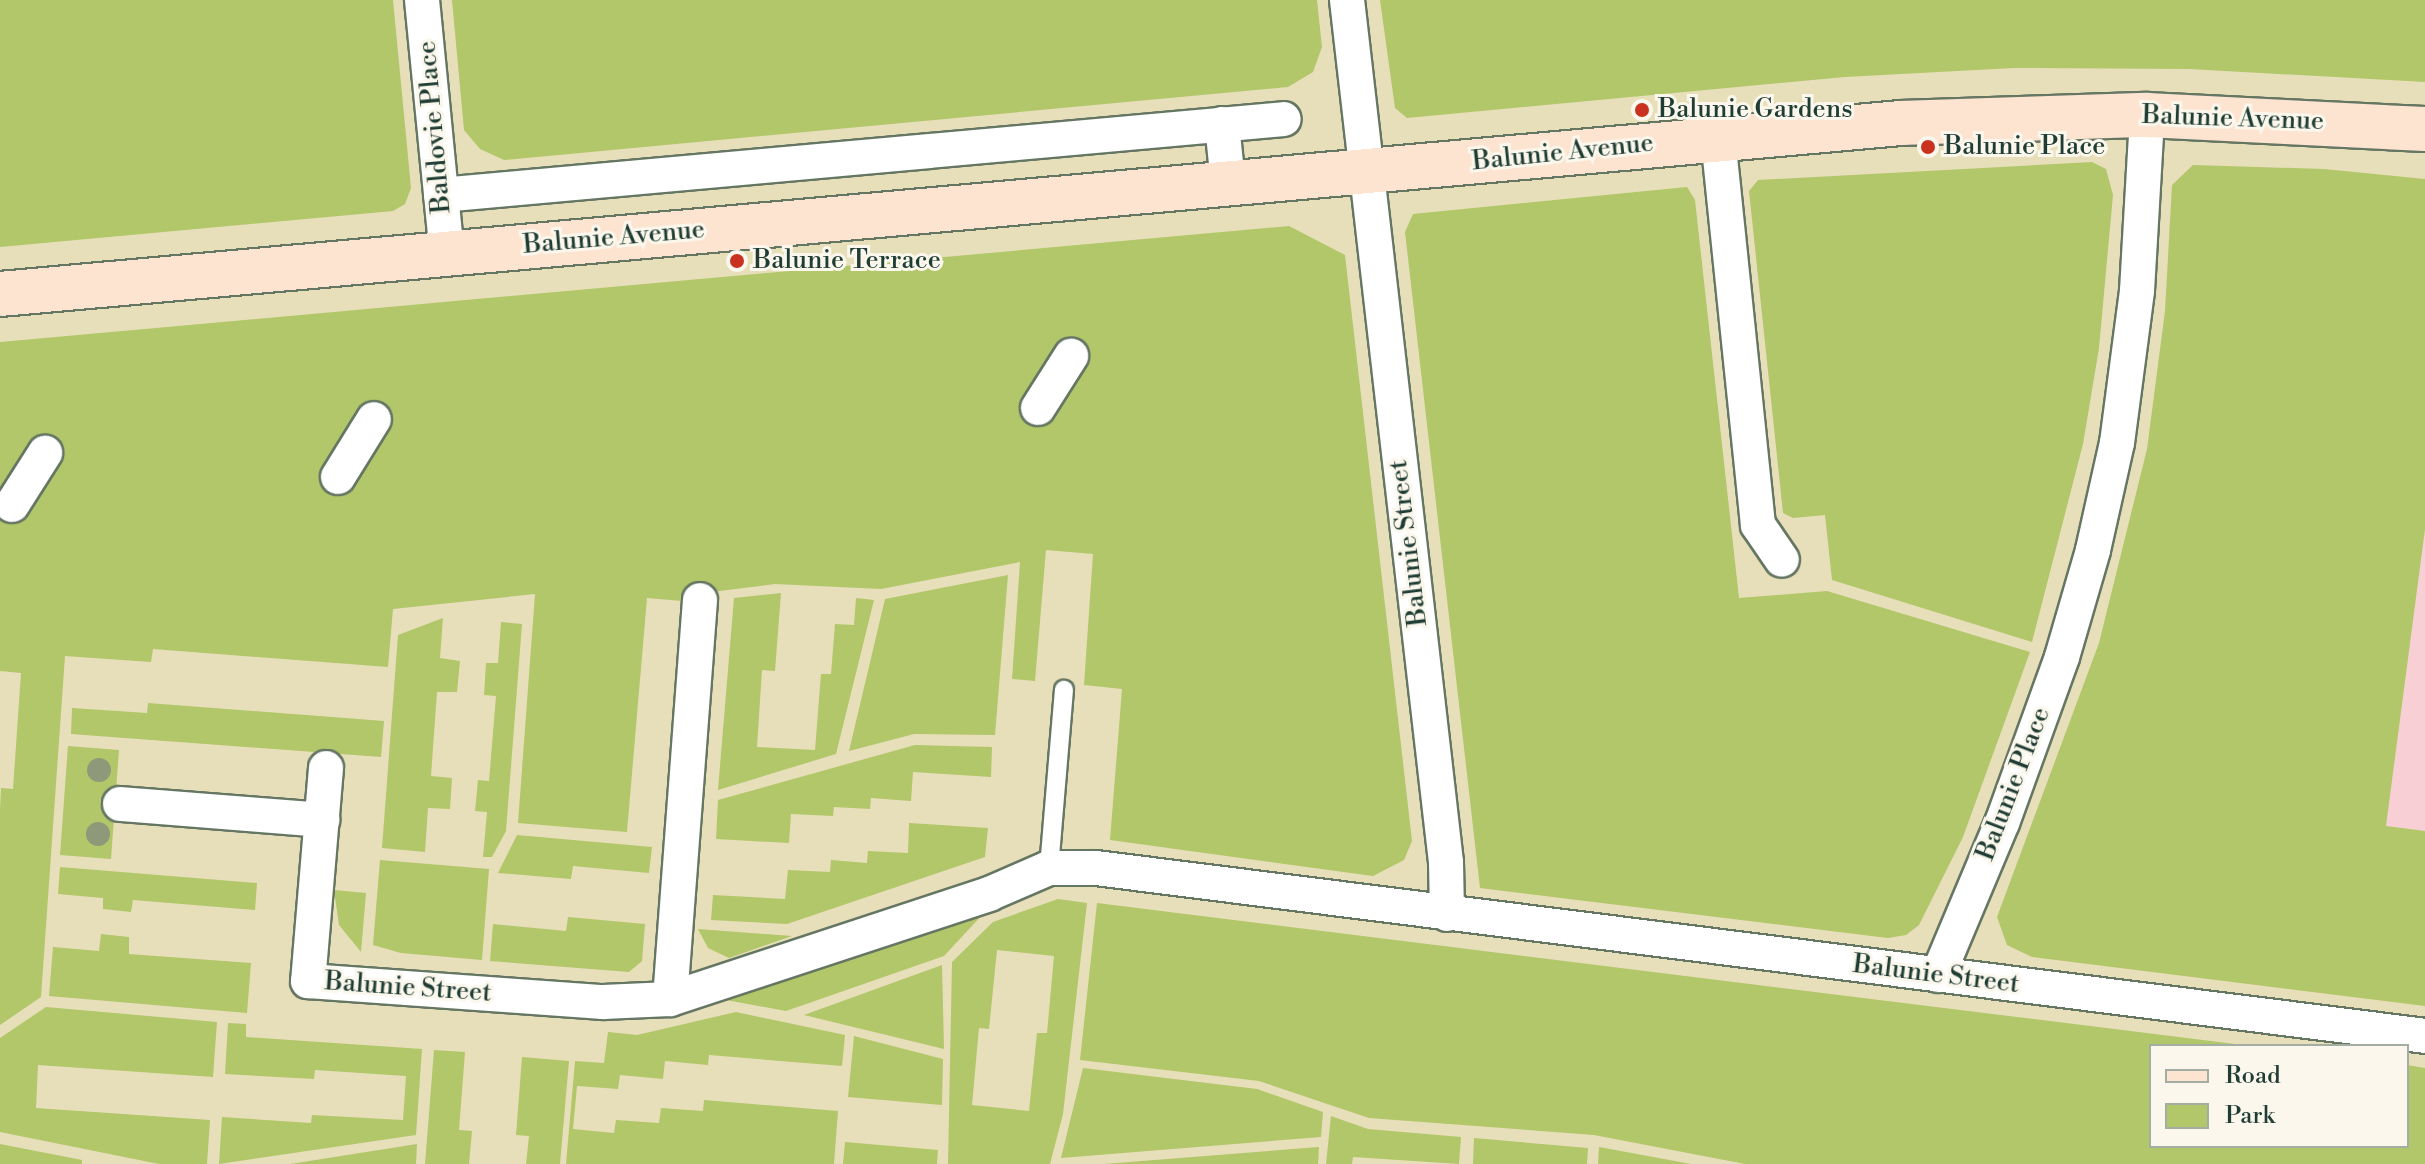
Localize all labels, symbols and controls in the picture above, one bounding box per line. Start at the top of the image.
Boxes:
street label: Baldovie Place [412,40,458,214]
place label: Balunie Gardens [1658,94,1853,126]
street label: Balunie Avenue [2141,100,2325,138]
marker: Balunie Gardens [1633,101,1651,119]
street label: Balunie Avenue [1471,128,1655,178]
place label: Balunie Place [1944,131,2105,163]
marker: Balunie Place [1919,138,1937,156]
street label: Balunie Avenue [522,215,706,261]
place label: Balunie Terrace [753,245,941,277]
marker: Balunie Terrace [728,252,746,270]
street label: Balunie Street [1383,458,1435,628]
street label: Balunie Place [1971,703,2057,865]
street label: Balunie Street [1851,949,2021,1001]
street label: Balunie Street [324,967,492,1009]
legend [2149,1044,2409,1148]
text: Road [2225,1061,2281,1091]
text: Park [2225,1101,2275,1131]

